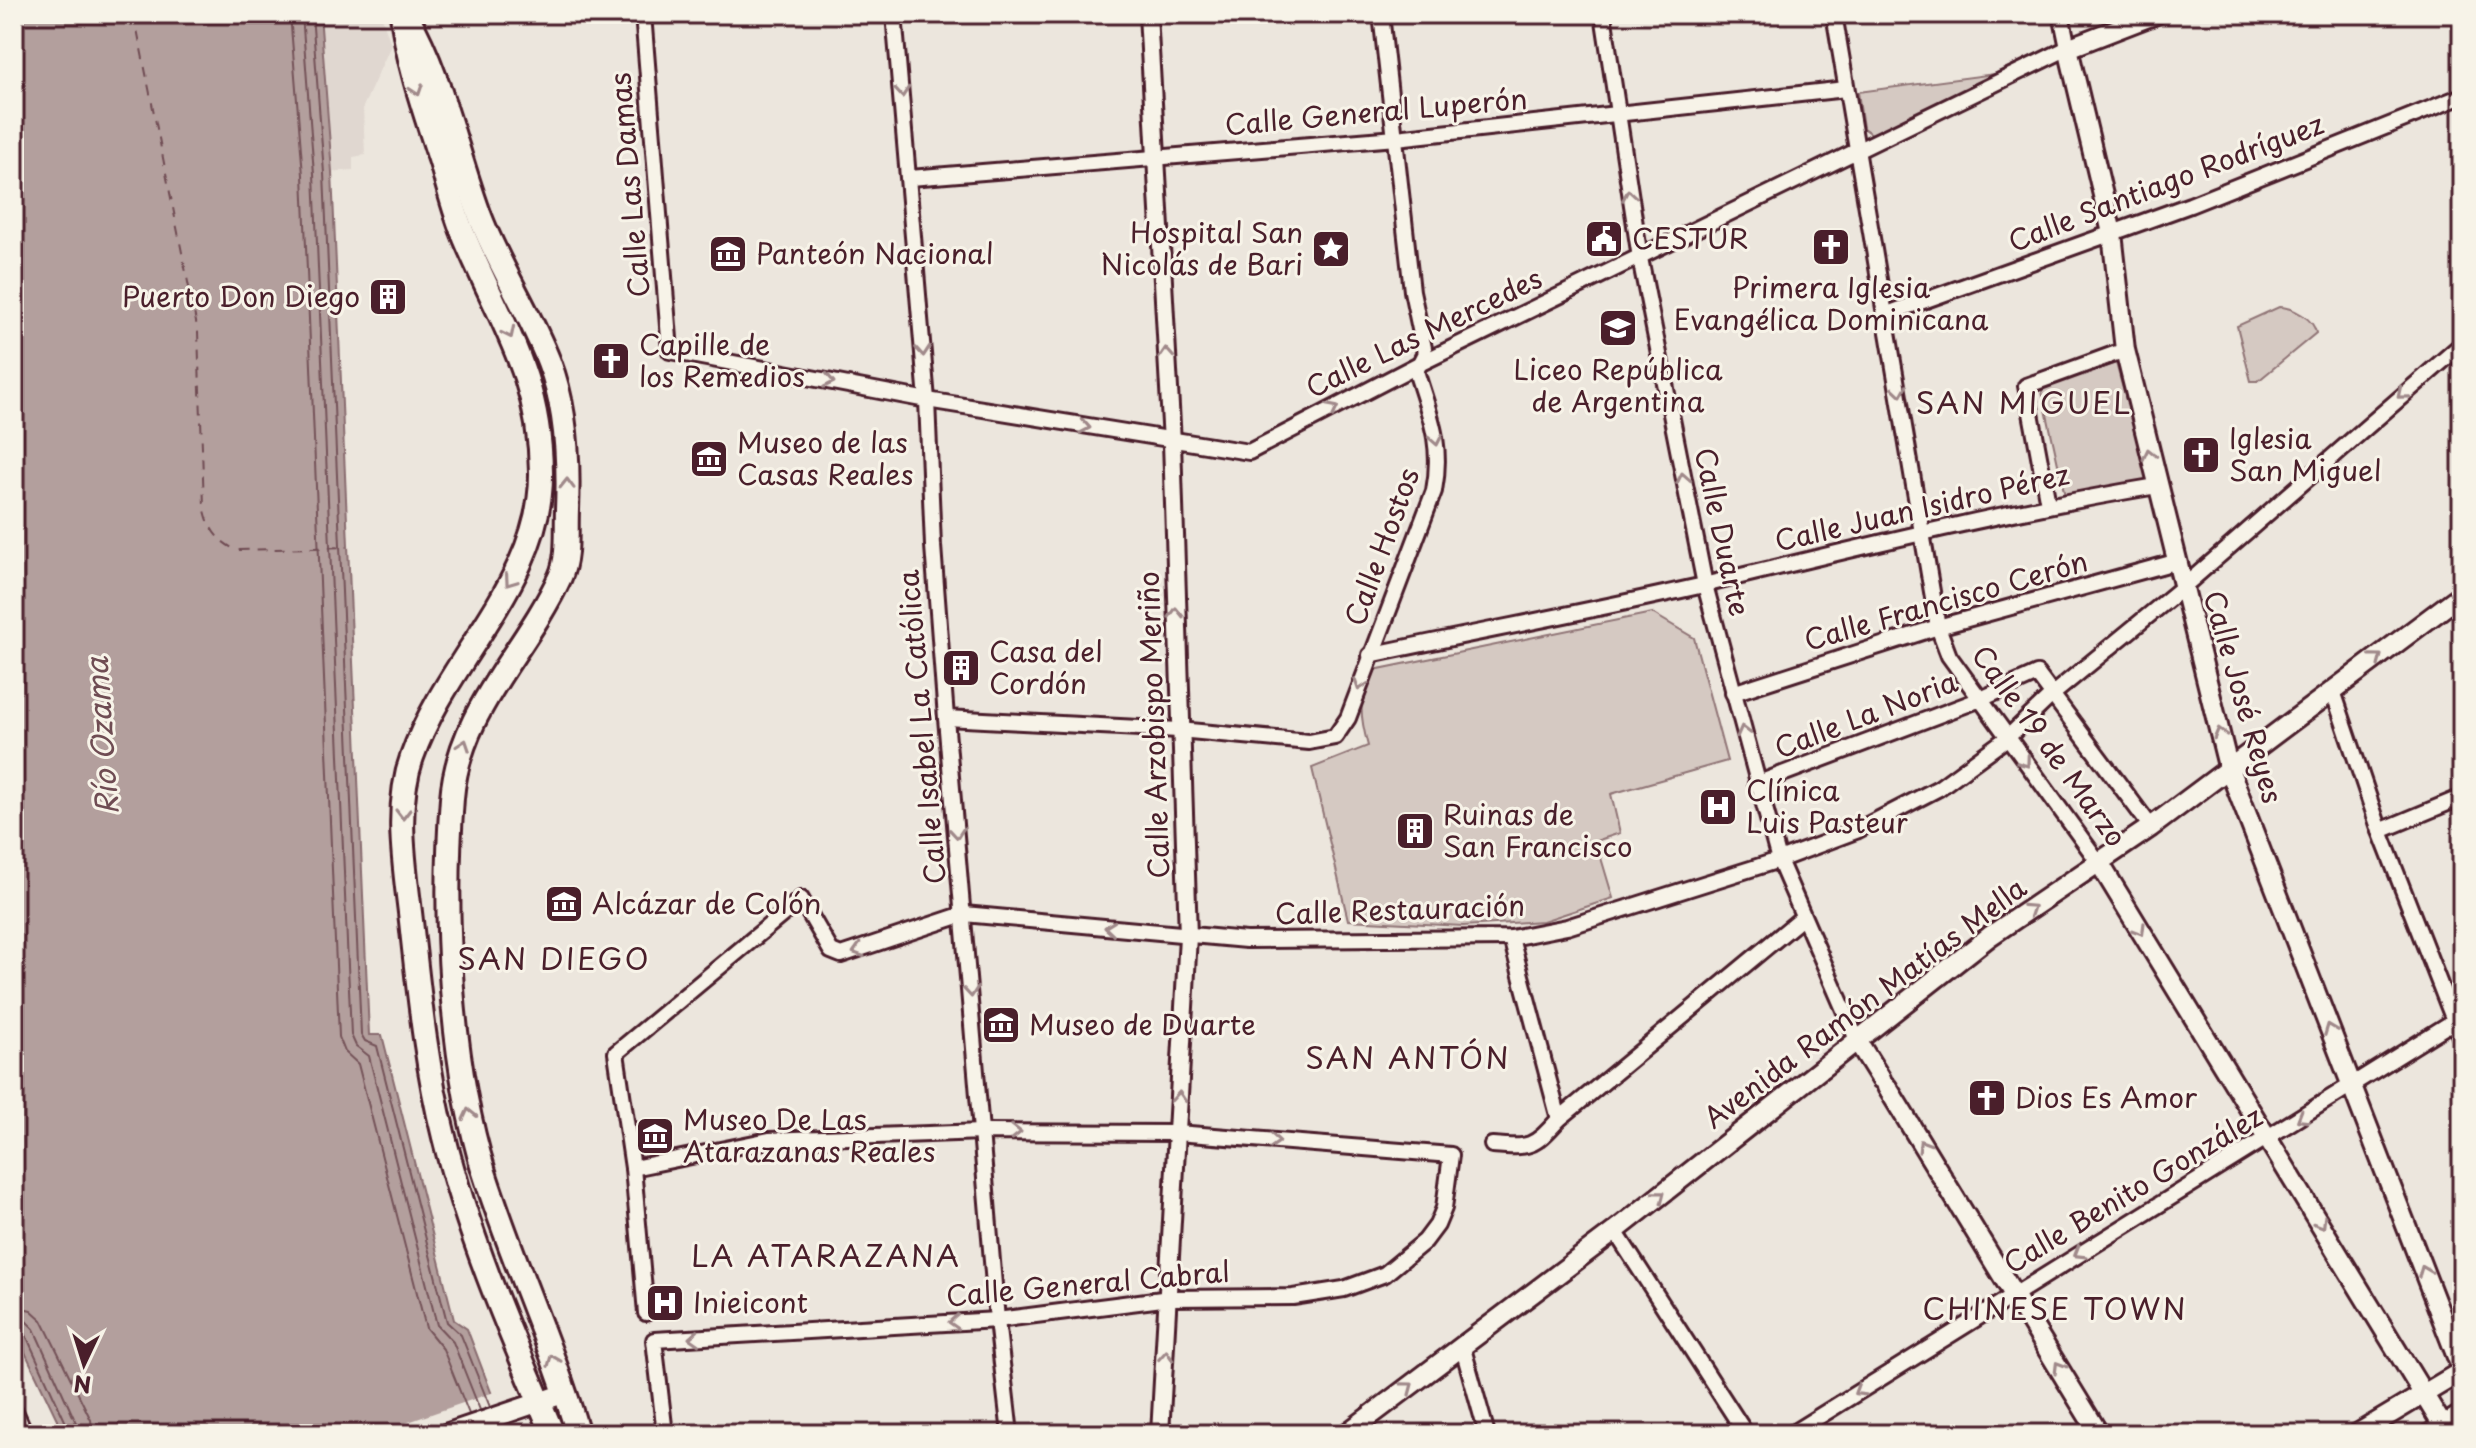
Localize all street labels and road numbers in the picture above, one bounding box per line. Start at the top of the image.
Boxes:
street label: Calle Las Damas [597,71,660,299]
street label: Calle General Luperón [1223,76,1529,145]
street label: Calle Santiago Rodríguez [2001,101,2330,262]
street label: Calle Las Mercedes [1298,256,1549,408]
street label: Calle Duarte [1685,443,1762,620]
street label: Calle Juan Isidro Pérez [1770,452,2073,561]
street label: Calle Hostos [1332,461,1429,632]
street label: Calle Francisco Cerón [1799,538,2092,661]
street label: Calle Isabel La Católica [885,568,956,886]
street label: Calle Arzobispo Meriño [1126,571,1179,879]
street label: Calle José Reyes [2194,585,2295,808]
street label: Calle 19 de Marzo [1962,635,2138,855]
street label: Calle La Noria [1768,659,1964,768]
street label: Avenida Ramón Matías Mella [1694,866,2035,1138]
street label: Calle Restauración [1274,883,1526,934]
street label: Calle Benito González [1994,1094,2270,1283]
street label: Calle General Cabral [944,1249,1232,1316]

